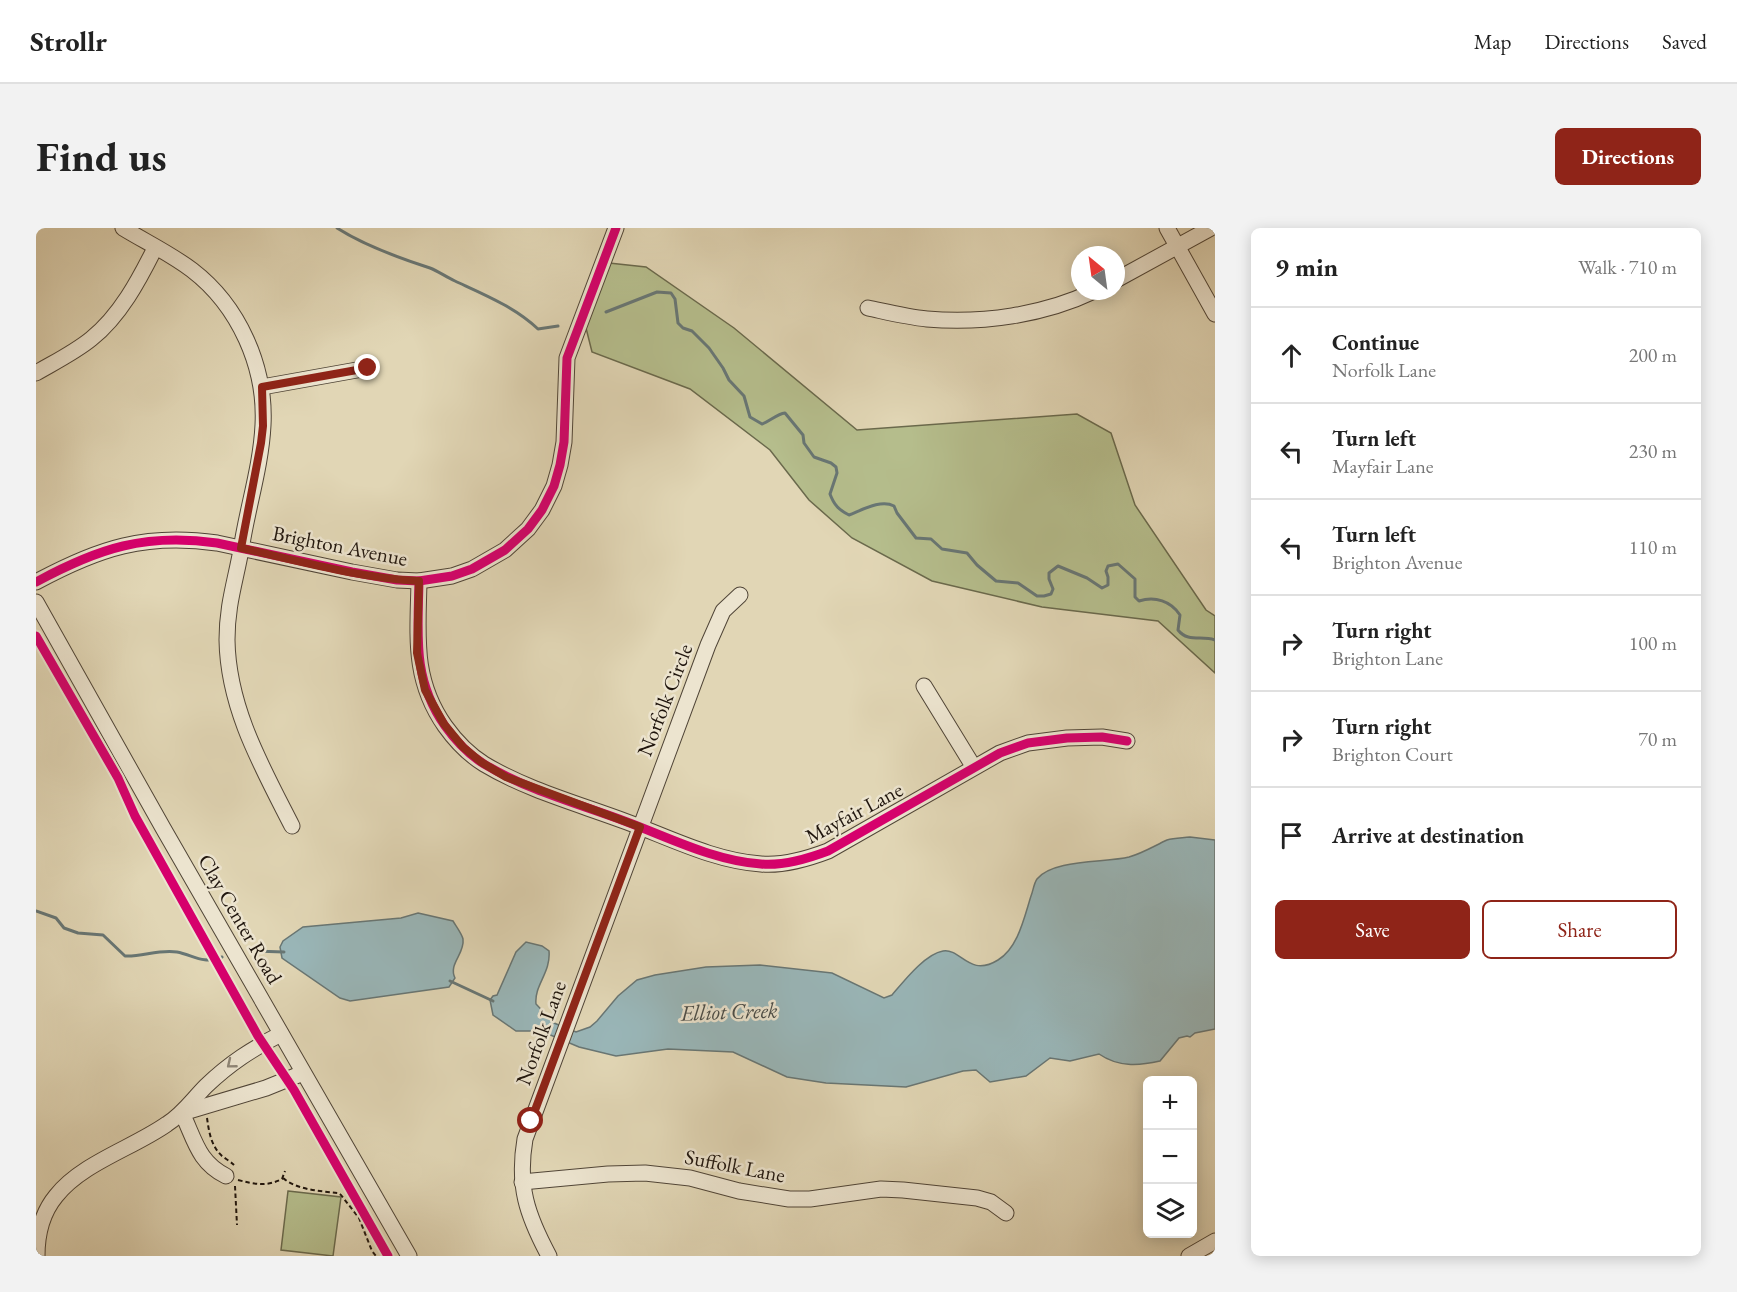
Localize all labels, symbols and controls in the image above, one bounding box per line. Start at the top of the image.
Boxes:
text: Strollr [30,23,107,59]
text: Map [1474,28,1511,55]
text: Directions [1544,28,1629,55]
text: Saved [1662,28,1707,55]
button: Directions [1555,128,1701,185]
text: Find us [36,129,167,184]
north arrow [1071,246,1125,300]
text: 9 min [1275,250,1338,284]
text: Walk · 710 m [1578,254,1677,280]
text: Continue [1332,328,1419,357]
icon: ahead [1275,339,1308,372]
text: 200 m [1629,342,1677,368]
route end [354,354,380,380]
text: Norfolk Lane [1332,357,1436,383]
text: Turn left [1332,424,1416,453]
icon: left [1275,435,1308,468]
text: 230 m [1629,438,1677,464]
text: Mayfair Lane [1332,453,1434,479]
street label: Brighton Avenue [270,519,410,572]
text: Turn left [1332,520,1416,549]
icon: left [1275,531,1308,564]
text: 110 m [1629,534,1677,560]
text: Brighton Avenue [1332,549,1462,575]
text: Turn right [1332,616,1431,645]
icon: right [1275,627,1308,660]
text: 100 m [1629,630,1677,656]
street label: Norfolk Circle [631,640,698,760]
text: Brighton Lane [1332,645,1443,671]
text: Turn right [1332,712,1431,741]
icon: right [1275,723,1308,756]
text: 70 m [1638,726,1677,752]
text: Brighton Court [1332,741,1453,767]
street label: Mayfair Lane [800,776,907,850]
icon: arrive [1275,819,1308,852]
text: Arrive at destination [1332,821,1524,850]
street label: Clay Center Road [192,849,289,989]
button: Save [1275,900,1470,959]
button: Share [1482,900,1677,959]
street label: Norfolk Lane [509,977,572,1089]
water label: Elliot Creek [679,995,778,1028]
one-way arrow [227,1057,238,1068]
map controls [1143,1076,1197,1238]
button: + [1143,1076,1197,1130]
route start [517,1107,543,1133]
button: − [1143,1130,1197,1184]
street label: Suffolk Lane [683,1143,787,1188]
button: layers [1143,1184,1197,1238]

